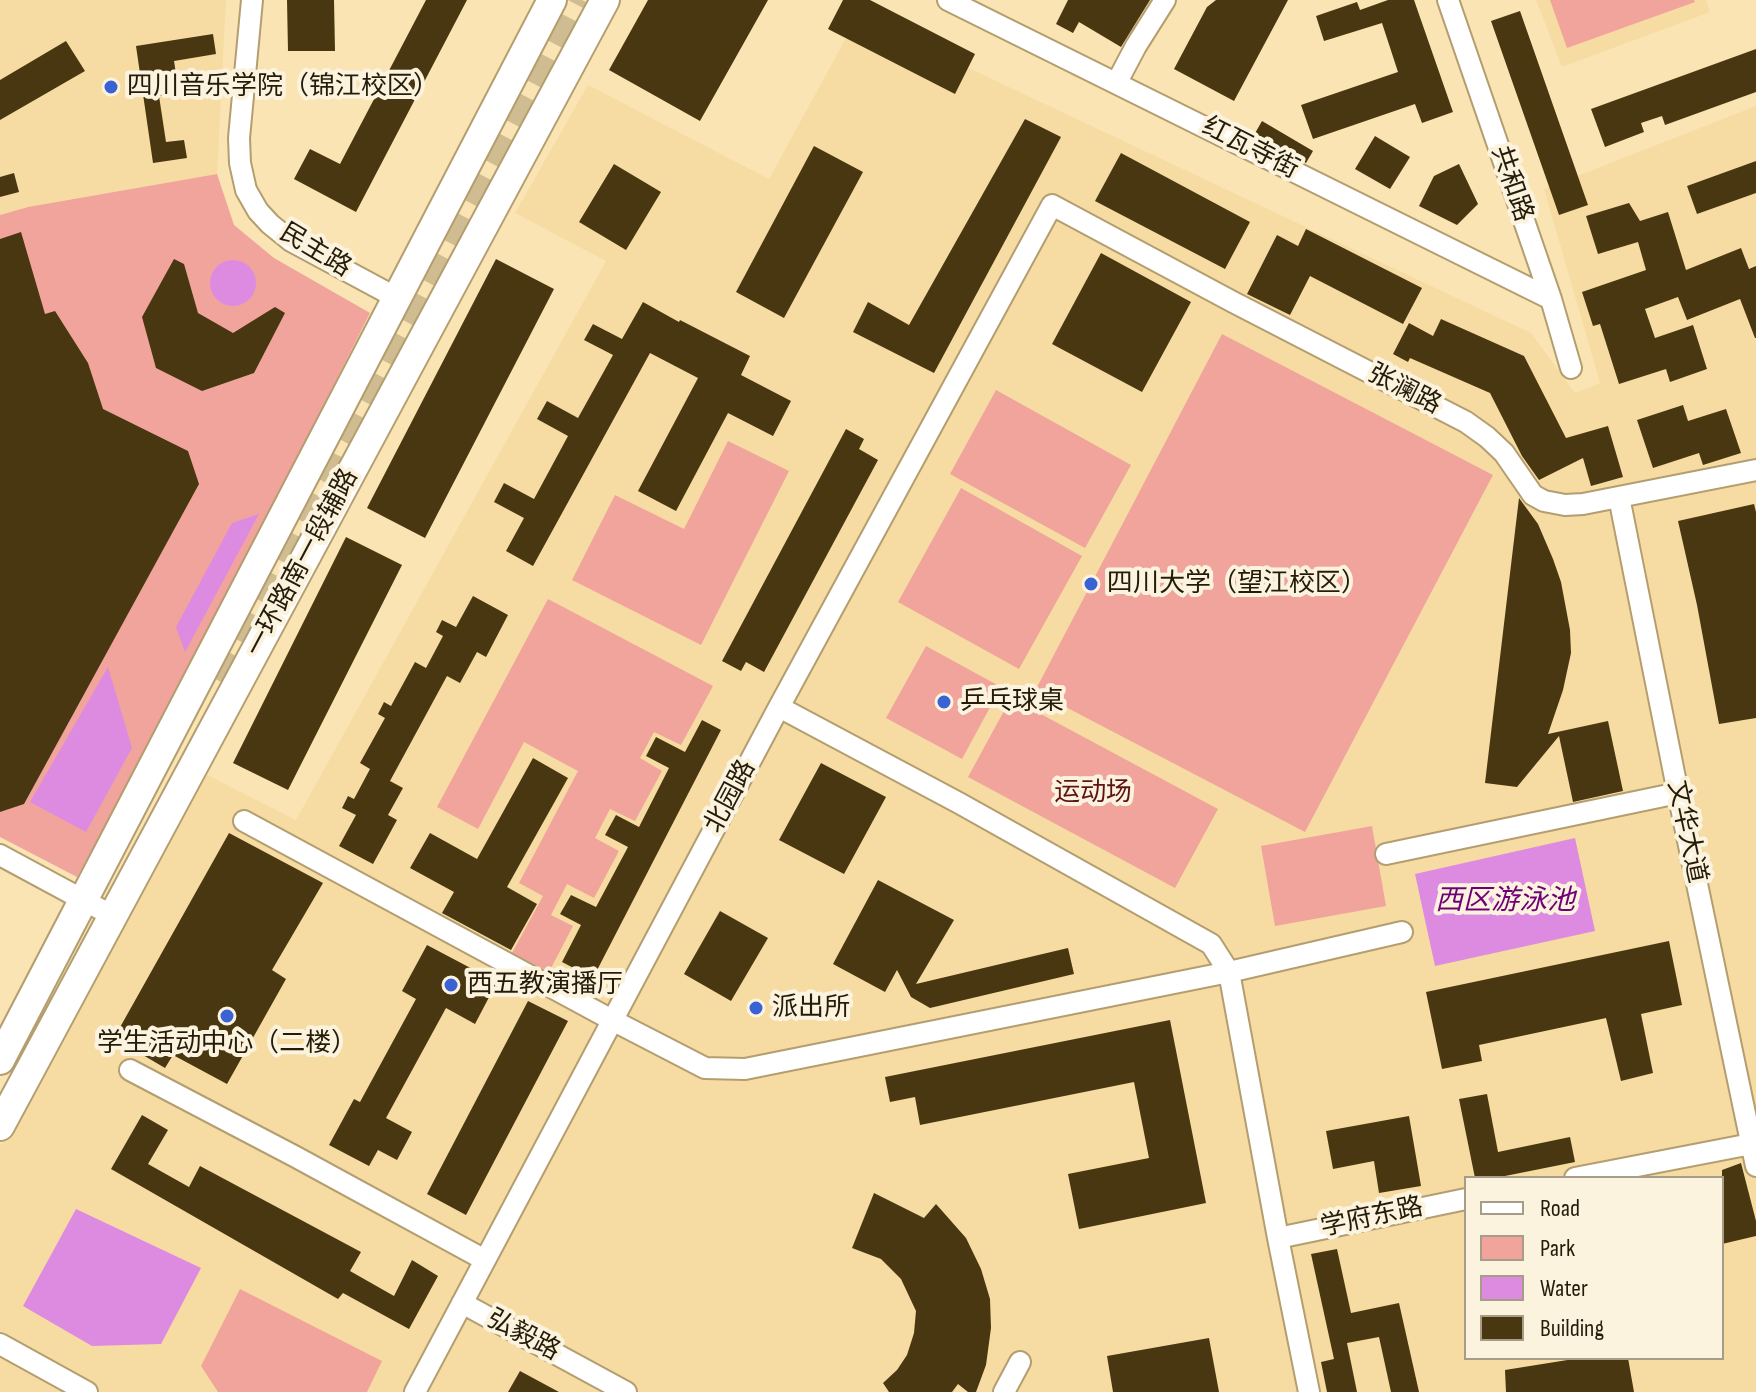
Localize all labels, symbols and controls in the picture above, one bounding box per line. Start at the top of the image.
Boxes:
place label: 四川音乐学院（锦江校区） [127,71,439,103]
marker: 四川音乐学院（锦江校区） [102,78,120,96]
street label: 红瓦寺街 [1197,111,1303,187]
street label: 共和路 [1484,142,1538,226]
street label: 民主路 [274,218,356,284]
street label: 张澜路 [1362,358,1446,422]
street label: 一环路南一段辅路 [240,464,366,662]
place label: 四川大学（望江校区） [1107,568,1367,600]
marker: 四川大学（望江校区） [1082,575,1100,593]
place label: 乒乓球桌 [960,686,1064,718]
marker: 乒乓球桌 [935,693,953,711]
street label: 北园路 [699,755,763,839]
park label: 运动场 [1054,777,1132,809]
street label: 文华大道 [1660,778,1712,886]
water label: 西区游泳池 [1435,885,1575,919]
place label: 西五教演播厅 [467,969,623,1001]
marker: 西五教演播厅 [442,976,460,994]
place label: 派出所 [772,992,850,1024]
marker: 派出所 [747,999,765,1017]
marker: 学生活动中心（二楼） [218,1007,236,1025]
place label: 学生活动中心（二楼） [97,1028,357,1060]
legend [1464,1176,1724,1360]
street label: 学府东路 [1318,1192,1426,1244]
text: Road [1540,1194,1580,1223]
text: Park [1540,1234,1575,1263]
text: Water [1540,1274,1588,1303]
street label: 弘毅路 [481,1304,565,1368]
text: Building [1540,1314,1604,1343]

